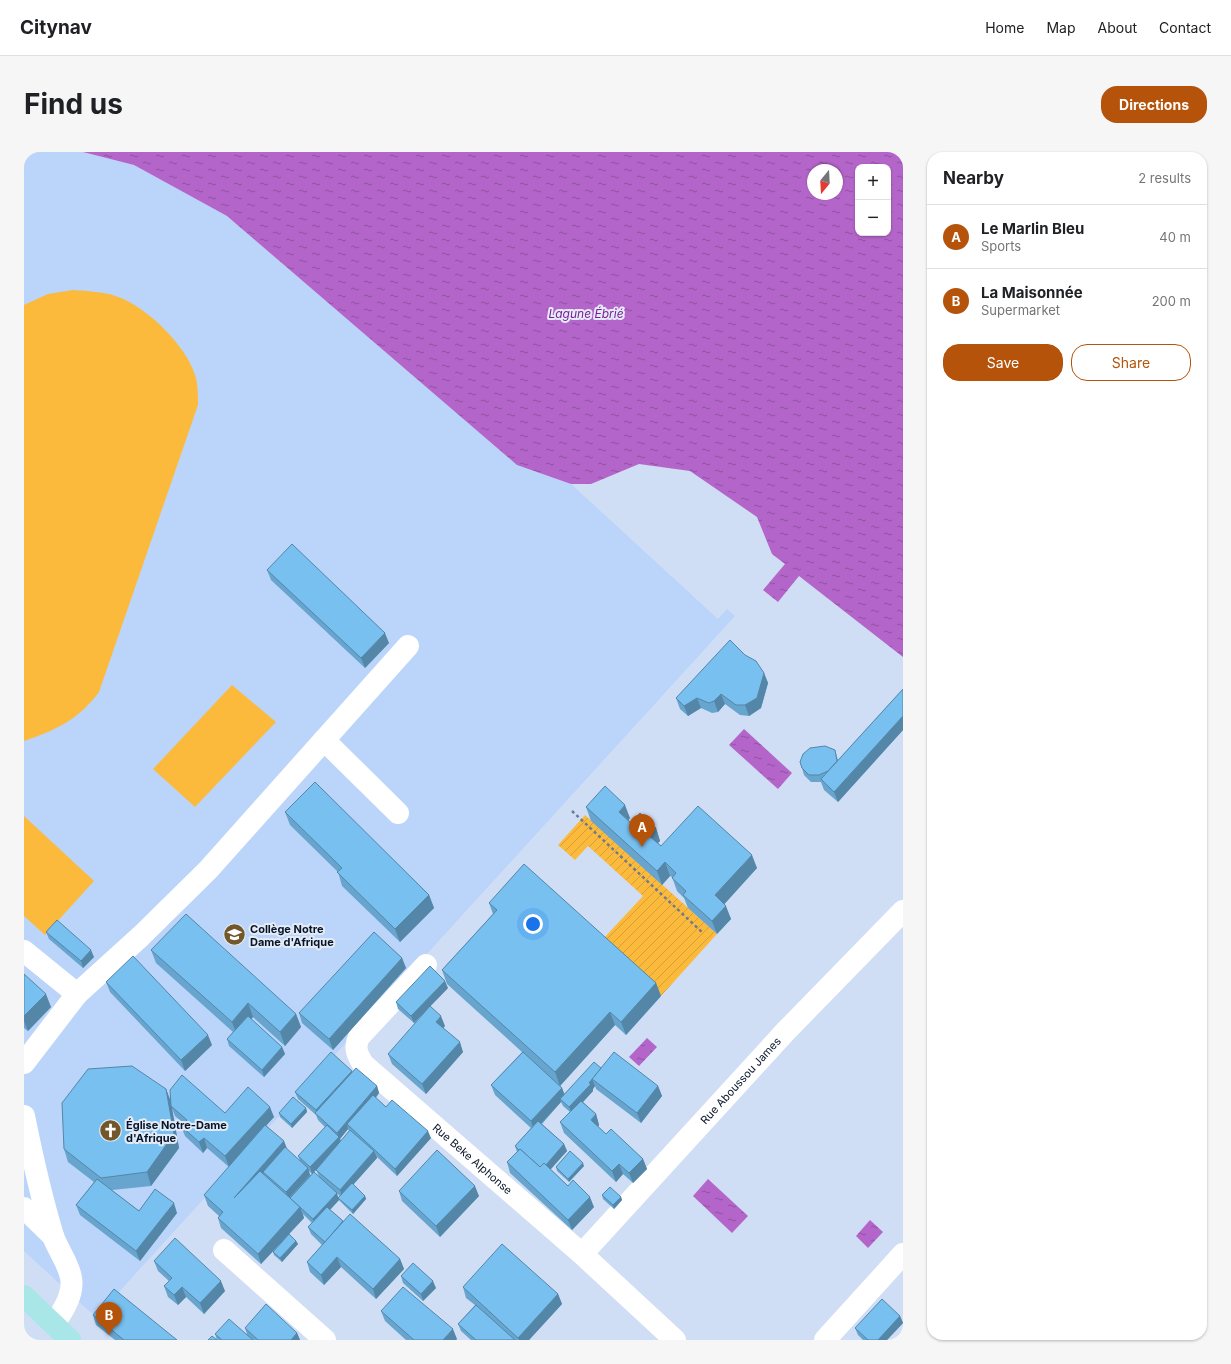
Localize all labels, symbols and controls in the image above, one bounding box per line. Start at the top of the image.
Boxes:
text: Citynav [20,16,92,39]
text: Home [985,19,1024,36]
text: Map [1046,19,1076,36]
text: About [1098,19,1137,36]
text: Contact [1159,19,1211,36]
button: Directions [1101,86,1207,123]
text: Find us [24,87,123,121]
north arrow [807,164,843,200]
map controls [855,164,891,236]
button: + [855,164,891,200]
text: Nearby [943,168,1004,188]
text: 2 results [1138,170,1191,186]
button: − [855,200,891,236]
text: Le Marlin Bleu [981,219,1084,238]
text: A [951,229,961,245]
text: 40 m [1159,229,1191,245]
text: Sports [981,238,1021,254]
text: La Maisonnée [981,283,1083,302]
text: B [952,293,960,309]
text: 200 m [1152,293,1191,309]
text: Supermarket [981,302,1060,318]
water label: Lagune Ébrié [548,306,624,321]
button: Save [943,344,1063,381]
button: Share [1071,344,1191,381]
pin: A [629,814,655,847]
your location [523,914,543,934]
school or university icon: Collège Notre Dame d'Afrique [221,922,247,948]
place label: Collège Notre Dame d'Afrique [250,922,334,949]
street label: Rue Aboussou James [697,1034,784,1127]
church icon: Église Notre-Dame d'Afrique [97,1118,123,1144]
place label: Église Notre-Dame d'Afrique [126,1118,227,1145]
street label: Rue Beke Alphonse [430,1121,515,1197]
pin: B [96,1302,122,1335]

